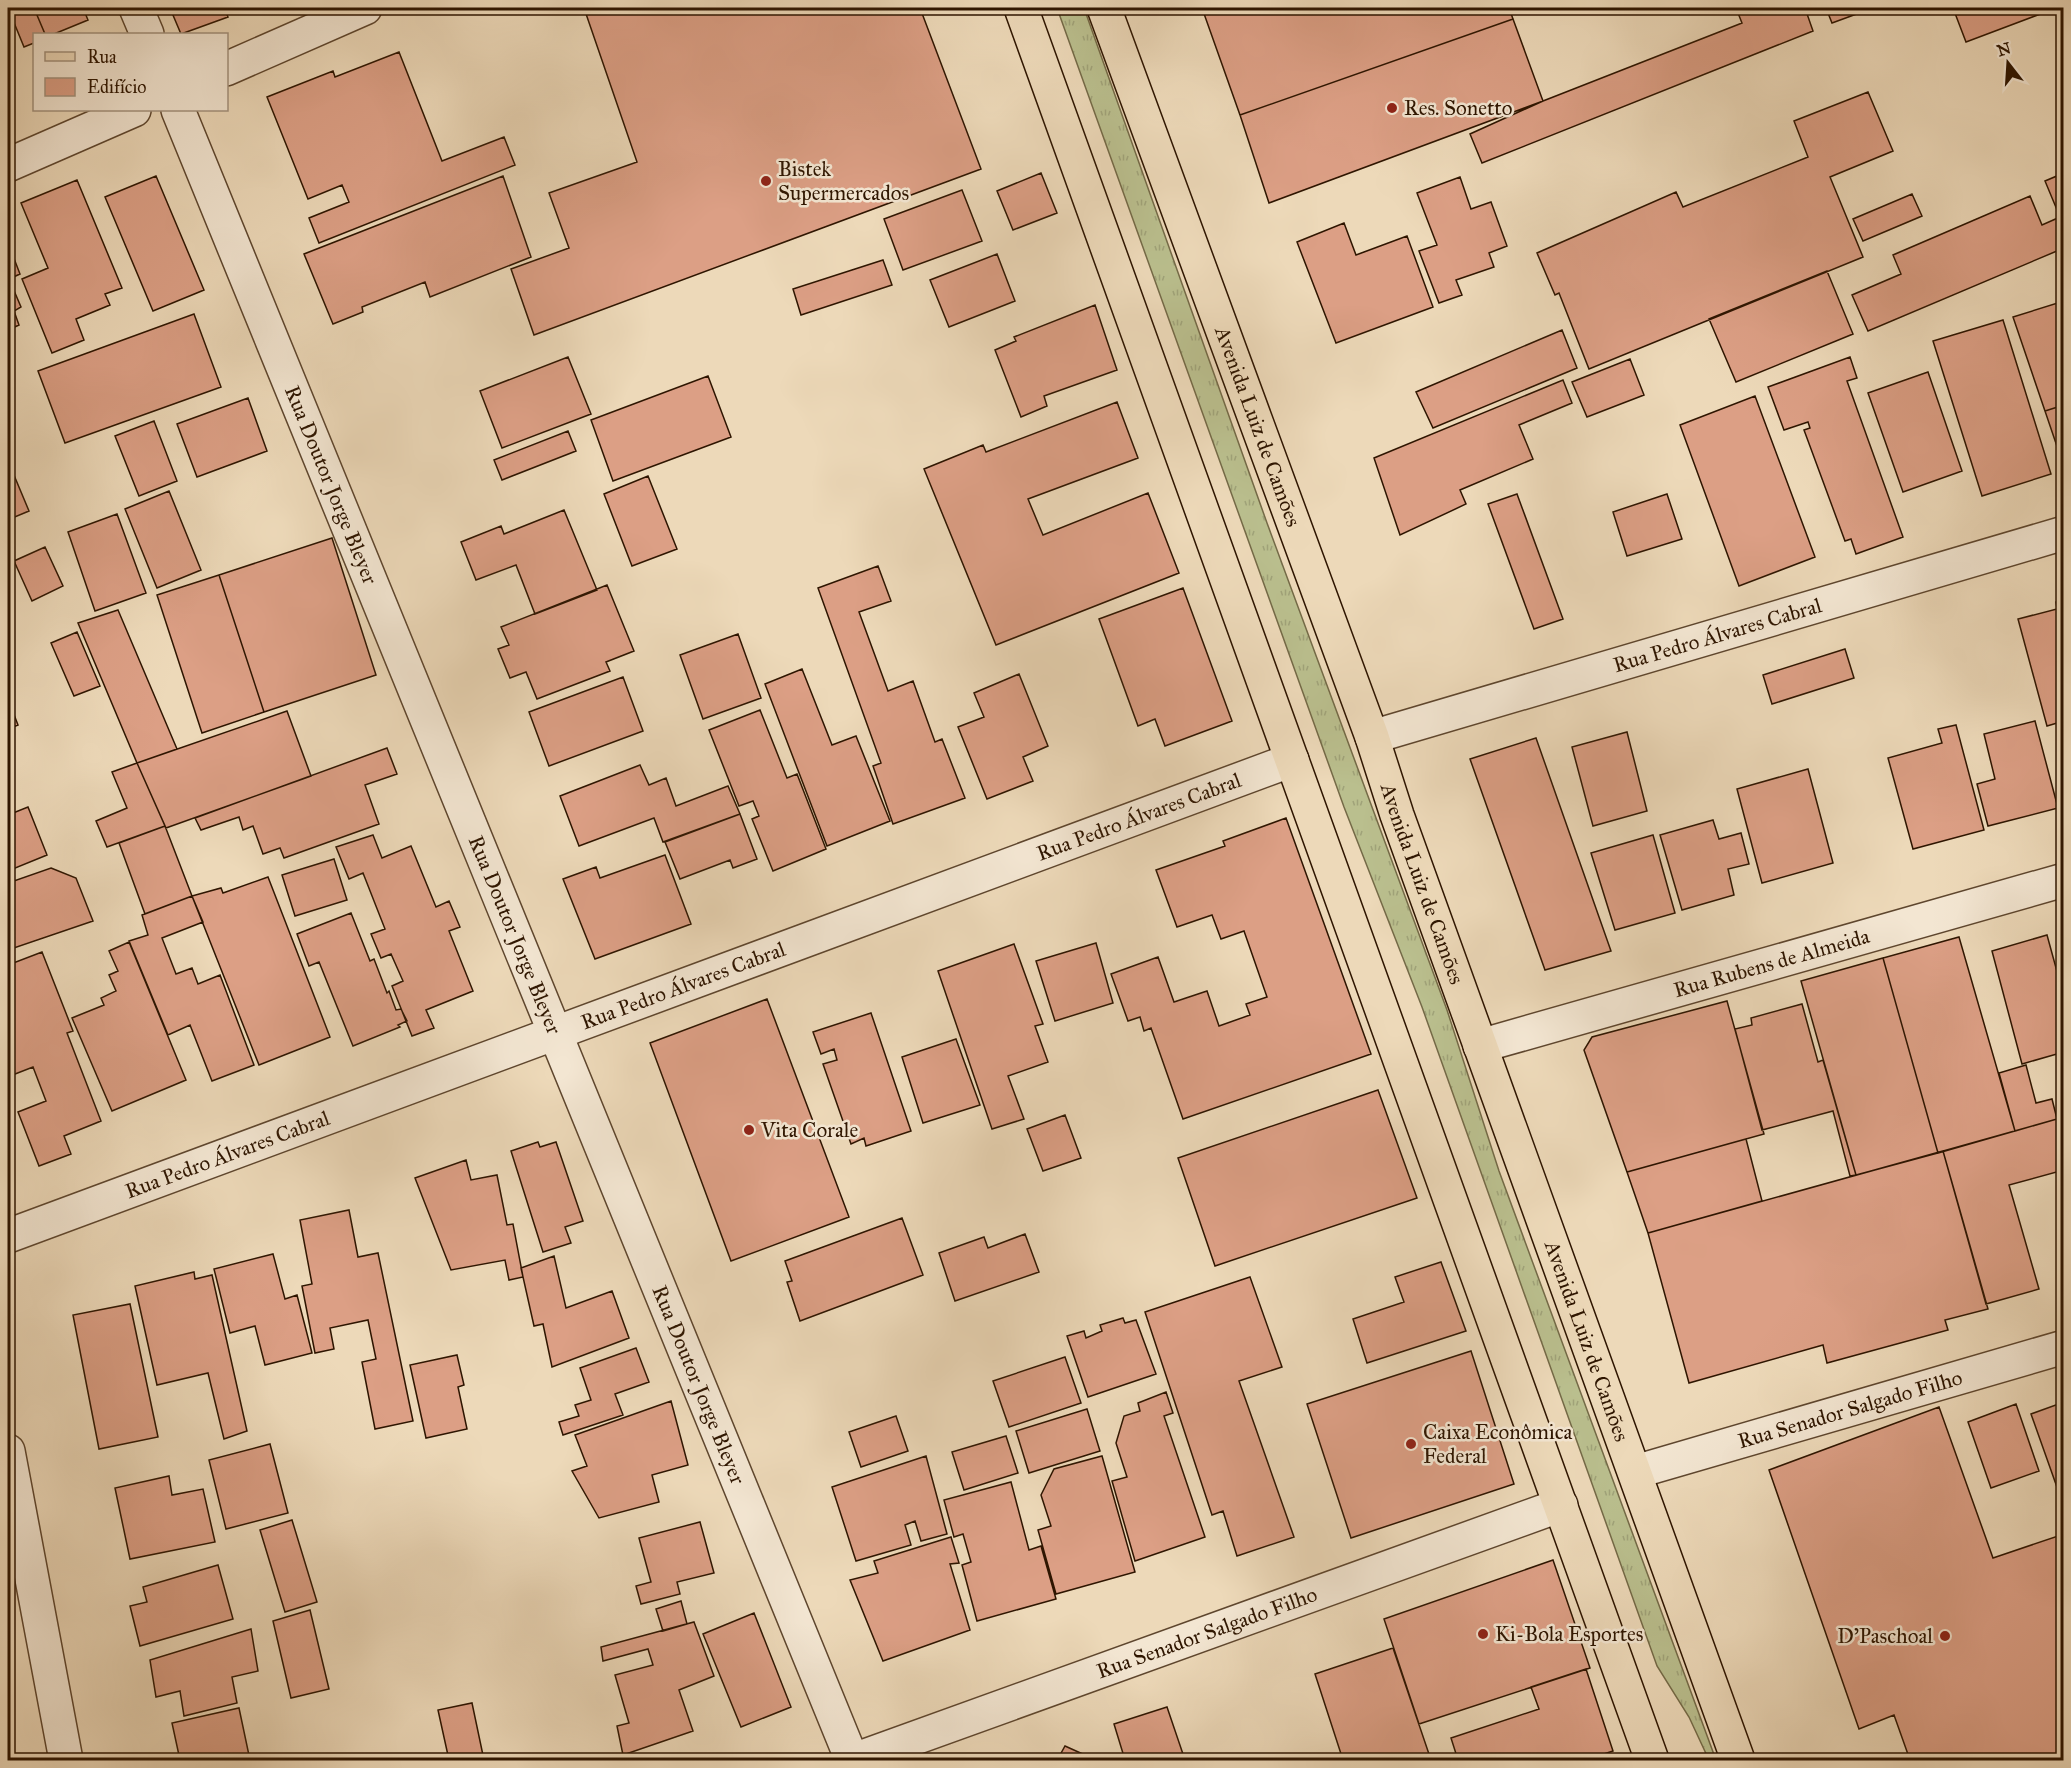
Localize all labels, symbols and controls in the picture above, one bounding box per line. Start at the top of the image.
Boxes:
legend [33,33,228,111]
north arrow [1978,33,2038,93]
text: N [1994,38,2013,60]
text: Rua [87,46,117,68]
text: Edifício [87,76,146,98]
place label: Res. Sonetto [1404,95,1513,121]
marker: Res. Sonetto [1385,101,1399,115]
place label: Bistek Supermercados [778,156,909,206]
marker: Bistek Supermercados [759,174,773,188]
street label: Avenida Luiz de Camões [1209,322,1307,530]
street label: Rua Doutor Jorge Bleyer [279,382,383,588]
street label: Rua Pedro Álvares Cabral [1610,592,1825,678]
street label: Rua Pedro Álvares Cabral [1033,767,1245,867]
street label: Avenida Luiz de Camões [1374,779,1470,988]
street label: Rua Doutor Jorge Bleyer [463,832,567,1038]
street label: Rua Rubens de Almeida [1670,923,1873,1003]
street label: Rua Pedro Álvares Cabral [577,936,789,1035]
street label: Rua Pedro Álvares Cabral [122,1105,334,1204]
place label: Vita Corale [760,1117,858,1143]
marker: Vita Corale [742,1123,756,1137]
street label: Avenida Luiz de Camões [1538,1236,1635,1445]
street label: Rua Doutor Jorge Bleyer [647,1282,751,1488]
street label: Rua Senador Salgado Filho [1735,1364,1966,1454]
place label: Caixa Econômica Federal [1423,1419,1573,1469]
marker: Caixa Econômica Federal [1404,1437,1418,1451]
street label: Rua Senador Salgado Filho [1093,1581,1321,1684]
place label: Ki-Bola Esportes [1495,1621,1644,1647]
place label: D'Paschoal [1837,1623,1933,1649]
marker: Ki-Bola Esportes [1476,1627,1490,1641]
marker: D'Paschoal [1938,1629,1952,1643]

